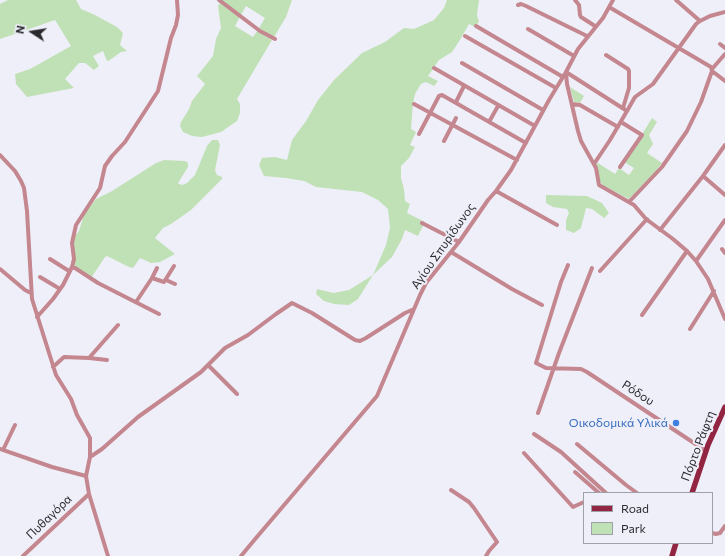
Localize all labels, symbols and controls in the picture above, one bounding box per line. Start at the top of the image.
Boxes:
north arrow [12,12,52,52]
text: N [13,24,27,35]
street label: Αγίου Σπυρίδωνος [408,200,478,292]
street label: Ρόδου [619,377,657,409]
street label: Πόρτο Ράφτη [678,409,718,483]
place label: Οικοδομικά Υλικά [569,416,668,430]
marker: Οικοδομικά Υλικά [671,418,681,428]
street label: Πυθαγόρα [23,492,75,542]
legend [583,492,713,544]
text: Road [621,501,649,515]
text: Park [621,521,646,535]

